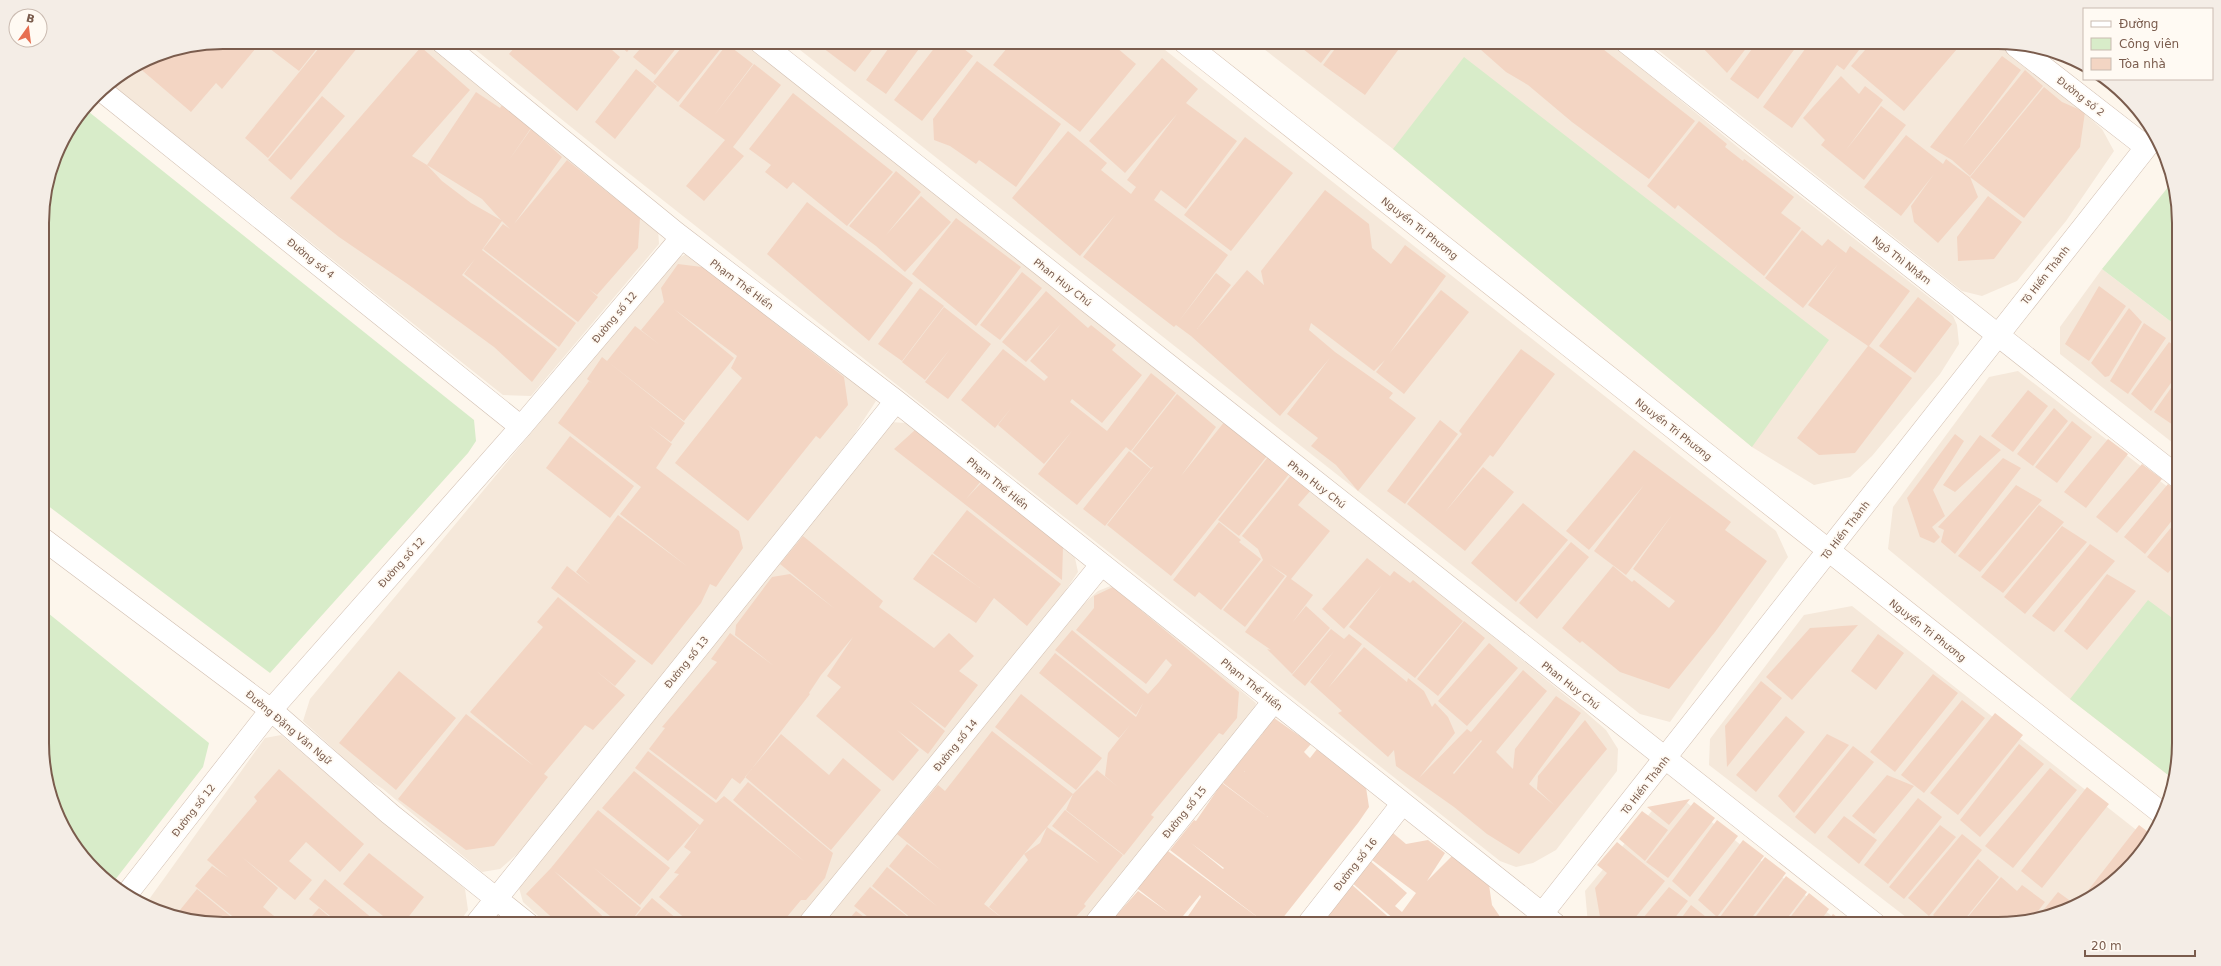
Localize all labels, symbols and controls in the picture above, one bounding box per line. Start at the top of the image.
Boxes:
north arrow [8,8,48,48]
legend [2083,8,2213,80]
text: B [25,11,36,26]
text: Đường [2119,17,2158,31]
text: Công viên [2119,37,2179,51]
text: Tòa nhà [2118,57,2166,71]
street label: Đường số 2 [2055,75,2107,118]
street label: Nguyển Tri Phương [1379,194,1461,262]
street label: Ngô Thì Nhậm [1870,234,1933,287]
street label: Đường số 4 [285,236,336,281]
street label: Tô Hiến Thành [2018,244,2072,308]
street label: Phạm Thế Hiển [707,256,776,312]
street label: Phan Huy Chú [1031,256,1094,308]
street label: Đường số 12 [590,290,639,345]
street label: Nguyển Tri Phương [1633,395,1715,463]
street label: Phạm Thế Hiển [964,454,1031,512]
street label: Phan Huy Chú [1285,458,1348,510]
street label: Tô Hiến Thành [1818,499,1872,563]
street label: Đường số 12 [376,535,427,590]
street label: Nguyển Tri Phương [1887,596,1969,664]
street label: Đường số 13 [662,634,711,690]
street label: Phạm Thế Hiển [1218,655,1285,713]
street label: Phan Huy Chú [1539,659,1602,711]
street label: Đường Đặng Văn Ngữ [243,688,334,768]
street label: Đường số 14 [931,717,980,773]
street label: Tô Hiến Thành [1618,754,1672,818]
street label: Đường số 12 [170,782,217,839]
street label: Đường số 15 [1160,784,1209,840]
street label: Đường số 16 [1332,836,1379,893]
scale bar [2085,932,2195,958]
text: 20 m [2091,939,2122,953]

